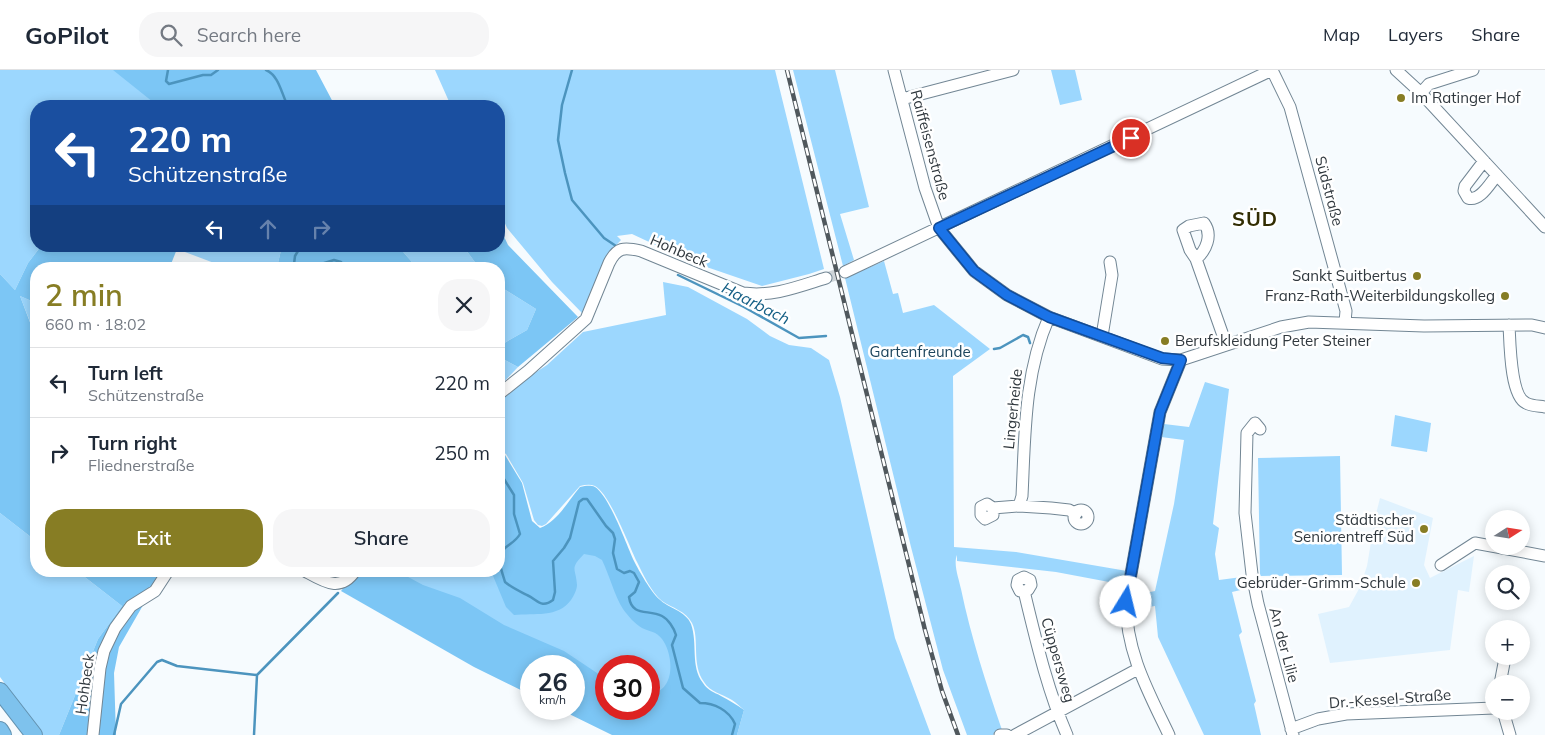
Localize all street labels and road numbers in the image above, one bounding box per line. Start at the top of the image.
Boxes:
street label: Raiffeisenstraße [907,88,954,202]
street label: Südstraße [1311,154,1348,228]
street label: Hohbeck [647,230,711,271]
street label: Lingerheide [999,368,1026,450]
street label: An der Lilie [1265,605,1304,685]
street label: Cüppersweg [1037,615,1080,705]
street label: Hohbeck [71,652,98,716]
street label: Dr.-Kessel-Straße [1328,685,1452,712]

